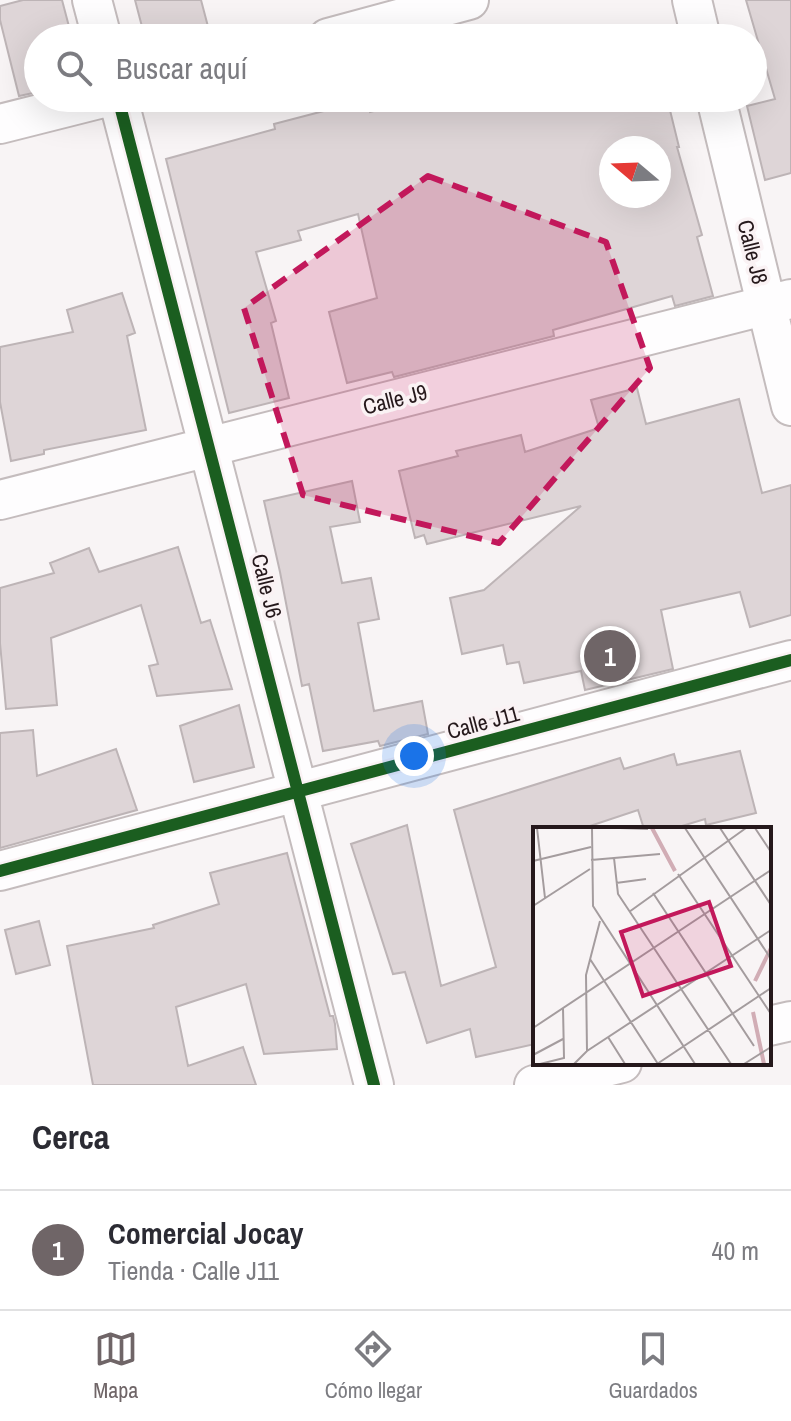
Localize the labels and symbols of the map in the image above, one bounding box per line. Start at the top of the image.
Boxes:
north arrow [599,136,671,208]
street label: Calle J8 [731,217,775,287]
street label: Calle J9 [360,377,430,421]
street label: Calle J6 [245,551,289,621]
pin: 1 [584,626,636,686]
street label: Calle J11 [443,698,523,746]
your location [394,736,434,776]
inset map [533,827,771,1065]

